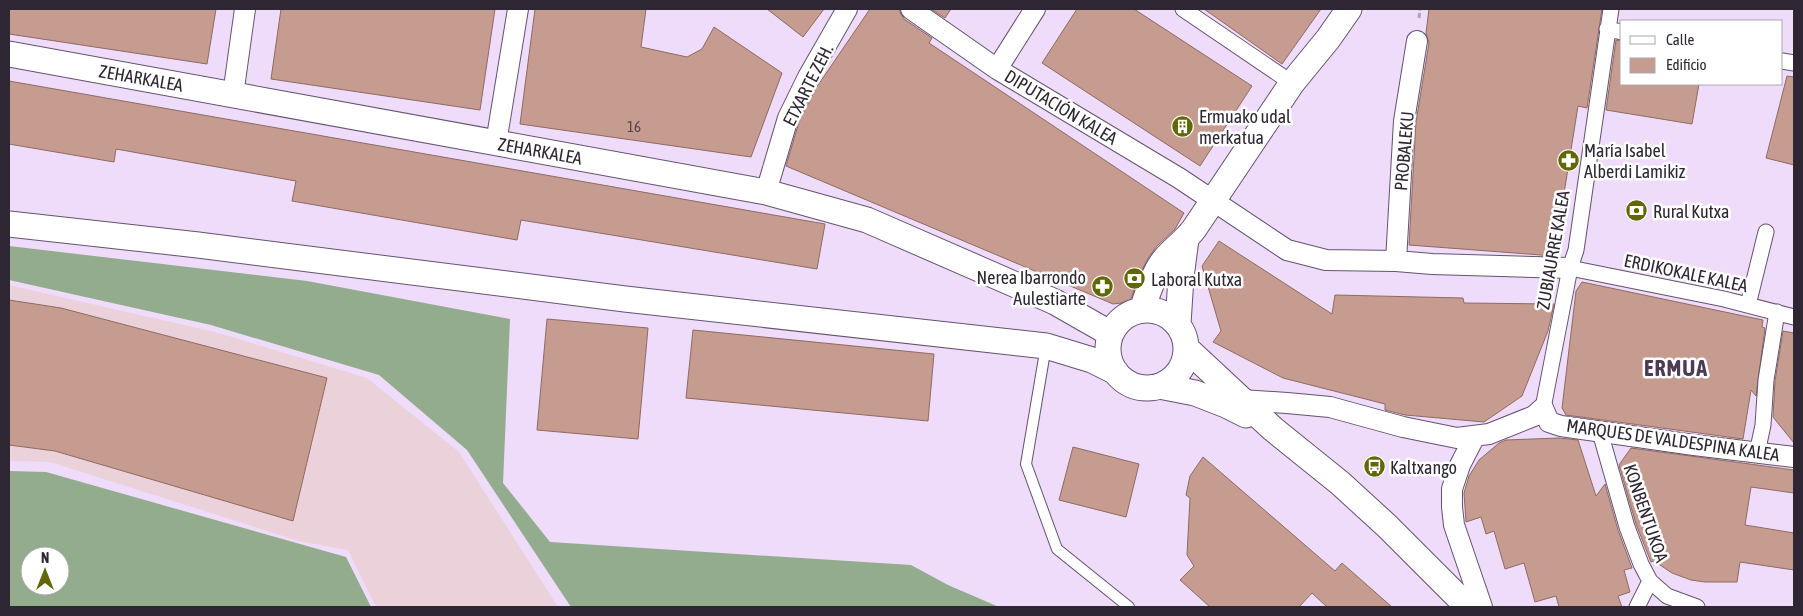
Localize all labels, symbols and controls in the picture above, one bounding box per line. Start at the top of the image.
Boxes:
legend [1620,20,1783,85]
text: Calle [1666,31,1695,48]
street label: ETXARTE ZEH. [778,41,838,129]
text: Edificio [1666,56,1707,73]
street label: ZEHARKALEA [97,60,185,96]
street label: DIPUTACIÓN KALEA [1001,65,1121,149]
place label: Ermuako udal merkatua [1199,106,1291,148]
street label: PROBALEKU [1390,110,1418,192]
building icon: Ermuako udal merkatua [1171,114,1195,138]
house number: 16 [627,118,641,135]
street label: ZEHARKALEA [496,133,584,169]
place label: María Isabel Alberdi Lamikiz [1584,140,1686,182]
pharmacy icon: María Isabel Alberdi Lamikiz [1556,148,1580,172]
street label: ZUBIAURRE KALEA [1532,189,1574,311]
bank icon: Rural Kutxa [1625,199,1649,223]
place label: Rural Kutxa [1653,201,1729,222]
street label: ERDIKOKALE KALEA [1622,250,1750,296]
place label: Nerea Ibarrondo Aulestiarte [977,267,1086,309]
bank icon: Laboral Kutxa [1123,267,1147,291]
place label: Laboral Kutxa [1151,269,1242,290]
pharmacy icon: Nerea Ibarrondo Aulestiarte [1090,275,1114,299]
district label: ERMUA [1644,355,1708,381]
street label: MARQUES DE VALDESPINA KALEA [1565,415,1781,465]
bus stop icon: Kaltxango [1362,455,1386,479]
place label: Kaltxango [1390,457,1457,478]
street label: KONBENTUKOA [1619,461,1673,565]
north arrow [20,546,70,596]
text: N [41,550,49,566]

